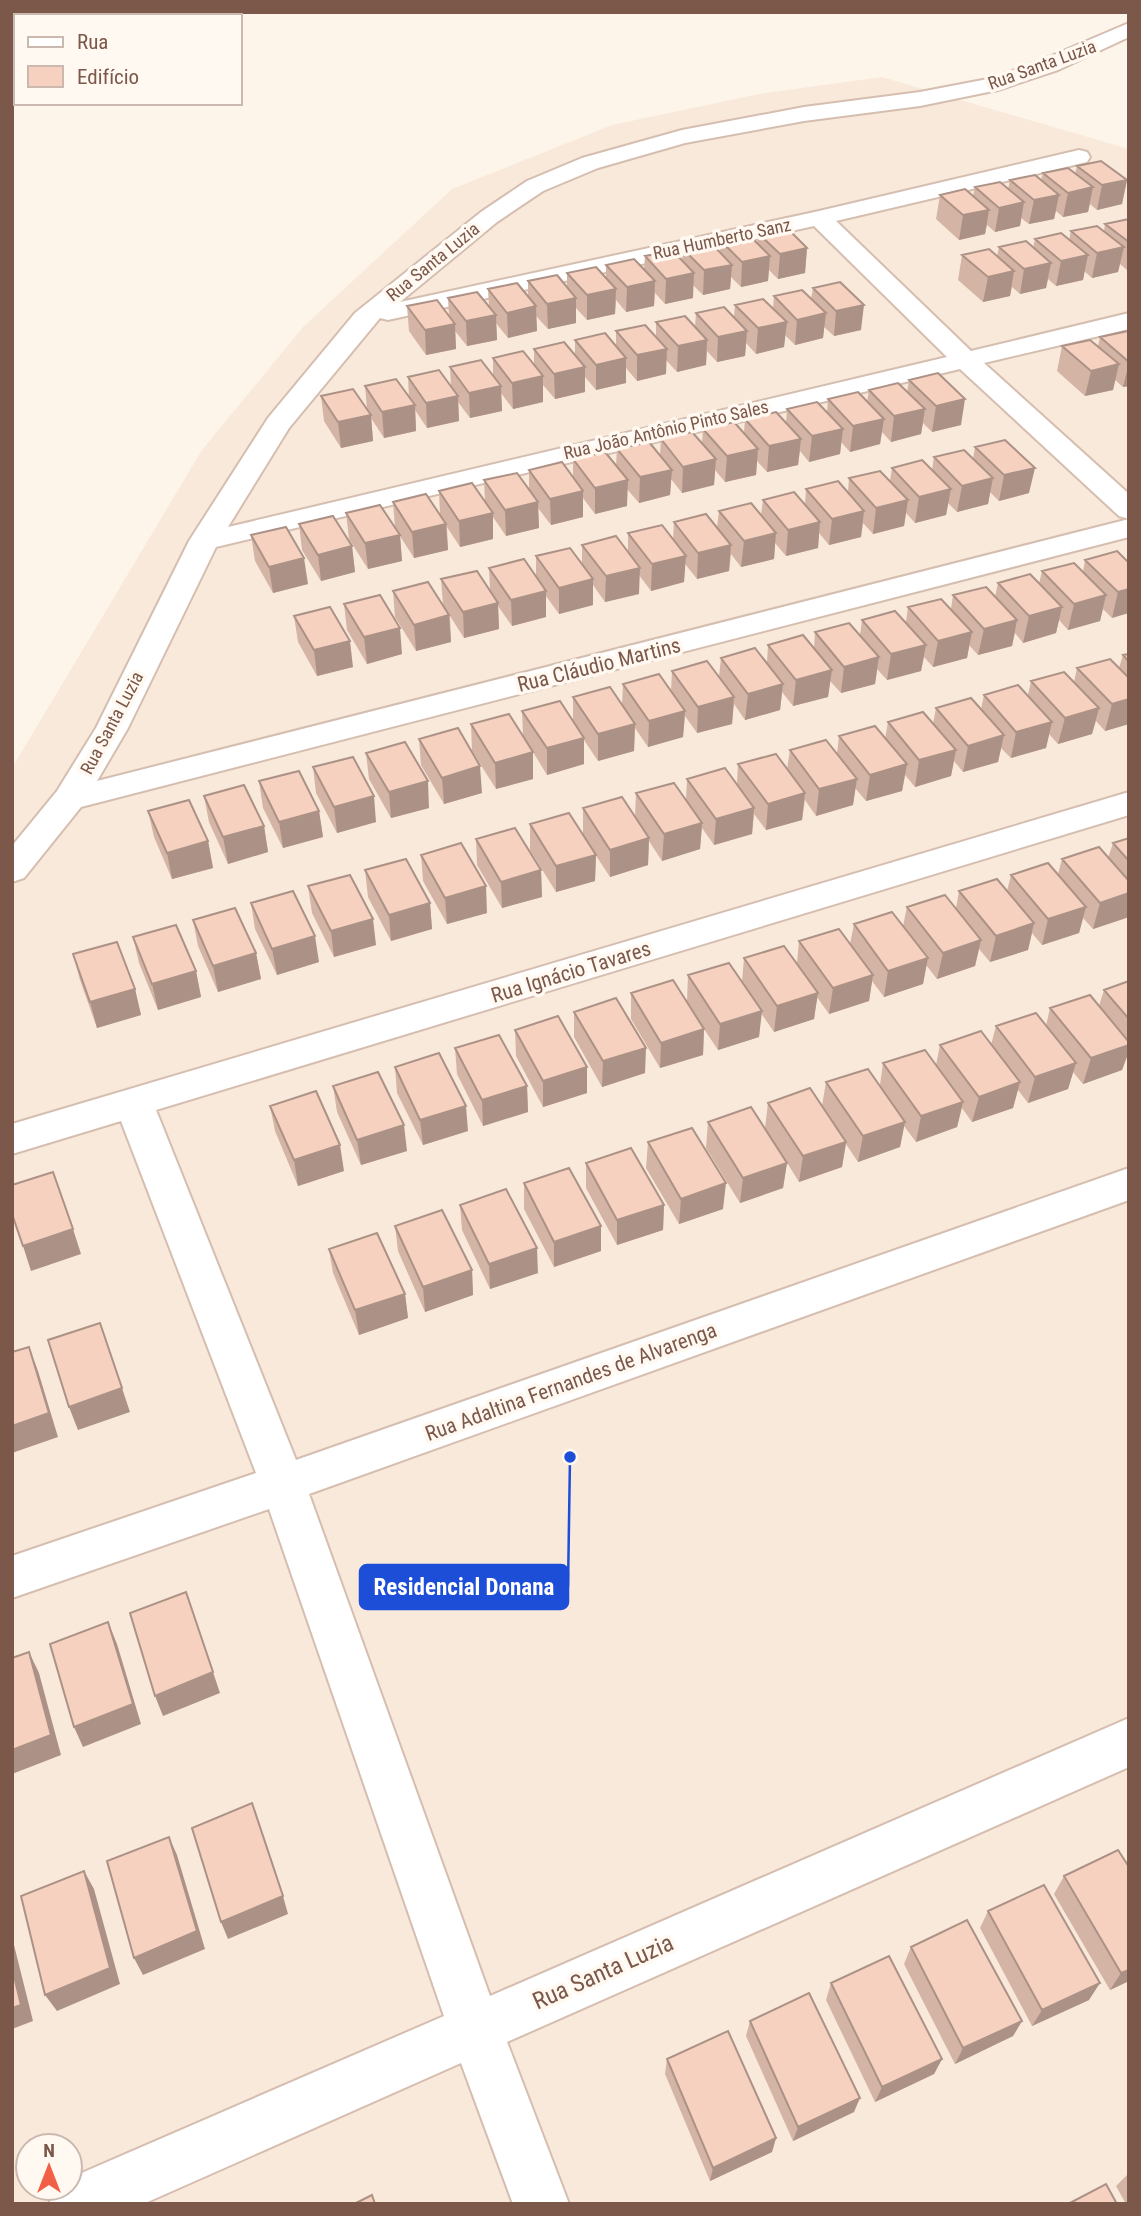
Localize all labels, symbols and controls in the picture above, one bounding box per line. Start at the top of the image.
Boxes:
legend [14,14,242,105]
text: Rua [77,30,108,54]
street label: Rua Santa Luzia [985,35,1099,94]
text: Edifício [77,65,139,89]
street label: Rua Humberto Sanz [651,214,793,263]
street label: Rua Santa Luzia [382,218,483,305]
street label: Rua João Antônio Pinto Sales [561,396,770,463]
street label: Rua Cláudio Martins [515,633,683,697]
street label: Rua Santa Luzia [76,668,147,778]
street label: Rua Ignácio Tavares [488,936,654,1008]
street label: Rua Adaltina Fernandes de Alvarenga [422,1318,720,1446]
callout: Residencial Donana [360,1565,568,1609]
text: Residencial Donana [374,1574,555,1601]
street label: Rua Santa Luzia [528,1928,678,2016]
north arrow [14,2132,84,2202]
text: N [43,2139,55,2162]

